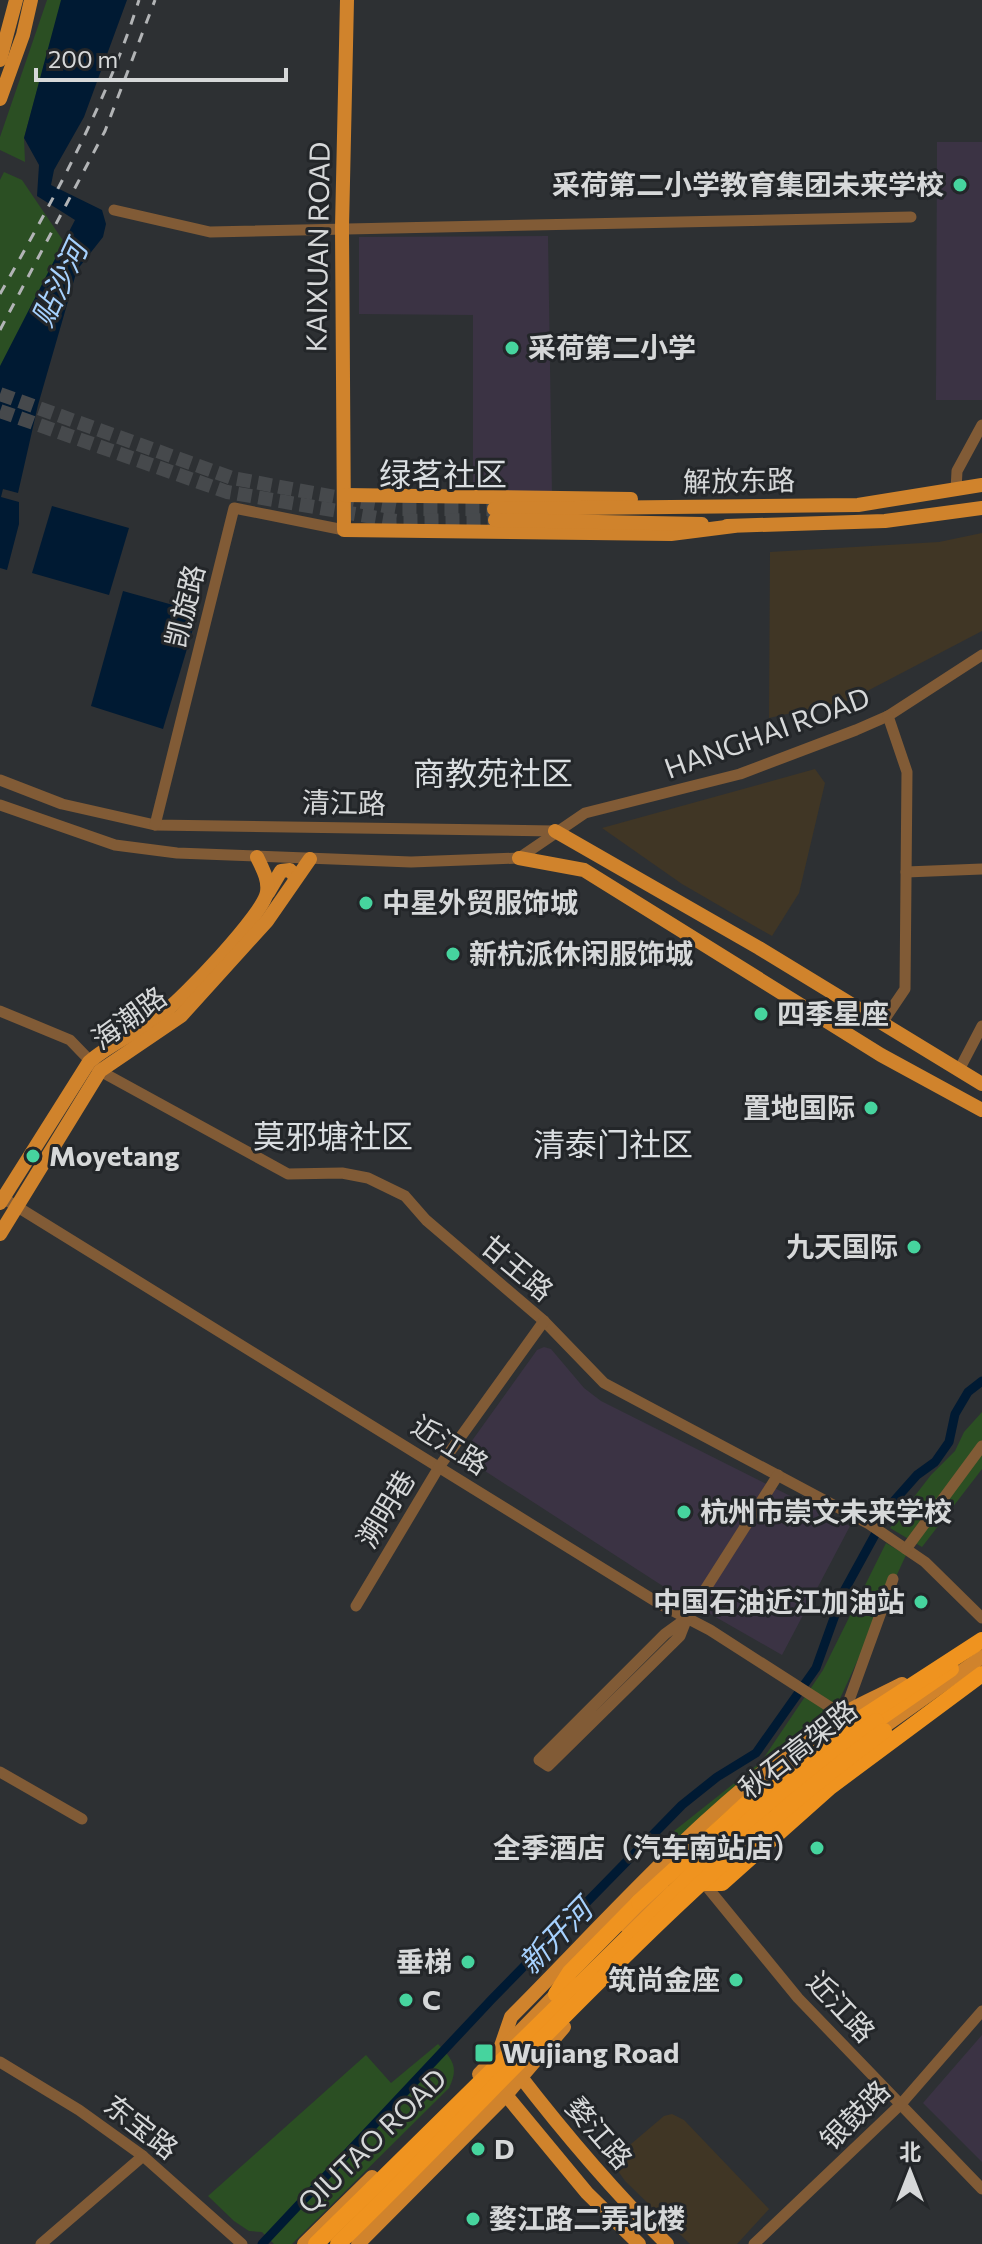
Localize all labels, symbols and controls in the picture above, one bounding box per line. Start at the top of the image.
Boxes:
scale bar [36,32,286,82]
text: 200 m [48,44,118,73]
street label: KAIXUAN ROAD [298,141,336,353]
place label: 采荷第二小学教育集团未来学校 [552,167,944,201]
marker: 采荷第二小学教育集团未来学校 [951,176,969,194]
water label: 贴沙河 [22,230,96,332]
place label: 采荷第二小学 [528,330,696,364]
marker: 采荷第二小学 [503,339,521,357]
district label: 绿茗社区 [379,453,507,493]
street label: 解放东路 [683,462,795,498]
street label: 凯旋路 [157,561,211,651]
street label: HANGHAI ROAD [659,679,874,785]
district label: 商教苑社区 [413,752,573,792]
street label: 清江路 [302,784,386,820]
place label: 中星外贸服饰城 [382,885,578,919]
marker: 中星外贸服饰城 [357,894,375,912]
place label: 新杭派休闲服饰城 [469,936,693,970]
marker: 新杭派休闲服饰城 [444,945,462,963]
street label: 海潮路 [84,979,172,1056]
place label: 四季星座 [777,996,889,1030]
marker: 四季星座 [752,1005,770,1023]
place label: 置地国际 [743,1090,855,1124]
marker: 置地国际 [862,1099,880,1117]
district label: 莫邪塘社区 [253,1115,413,1155]
district label: 清泰门社区 [533,1123,693,1163]
place label: Moyetang [49,1138,180,1172]
marker: Moyetang [24,1147,42,1165]
street label: 甘王路 [475,1227,561,1307]
place label: 九天国际 [786,1229,898,1263]
marker: 九天国际 [905,1238,923,1256]
street label: 近江路 [406,1407,495,1481]
street label: 溯明巷 [349,1464,421,1553]
place label: 杭州市崇文未来学校 [700,1494,952,1528]
marker: 杭州市崇文未来学校 [675,1503,693,1521]
place label: 中国石油近江加油站 [653,1584,905,1618]
marker: 中国石油近江加油站 [912,1593,930,1611]
street label: 秋石高架路 [732,1692,863,1805]
place label: 全季酒店（汽车南站店） [493,1830,801,1864]
marker: 全季酒店（汽车南站店） [808,1839,826,1857]
water label: 新开河 [510,1886,602,1980]
place label: 垂梯 [396,1944,452,1978]
marker: 垂梯 [459,1953,477,1971]
place label: 筑尚金座 [608,1962,720,1996]
street label: 近江路 [801,1964,883,2049]
marker: 筑尚金座 [727,1971,745,1989]
place label: C [422,1982,441,2016]
marker: C [397,1991,415,2009]
place label: Wujiang Road [502,2035,679,2069]
marker: Wujiang Road [473,2042,495,2064]
street label: QIUTAO ROAD [290,2061,453,2220]
street label: 银鼓路 [813,2073,896,2156]
street label: 东宝路 [98,2087,185,2165]
street label: 婺江路 [559,2089,640,2175]
place label: D [494,2131,515,2165]
north arrow [870,2132,950,2212]
text: 北 [899,2138,921,2165]
marker: D [469,2140,487,2158]
place label: 婺江路二弄北楼 [489,2201,685,2235]
marker: 婺江路二弄北楼 [464,2210,482,2228]

